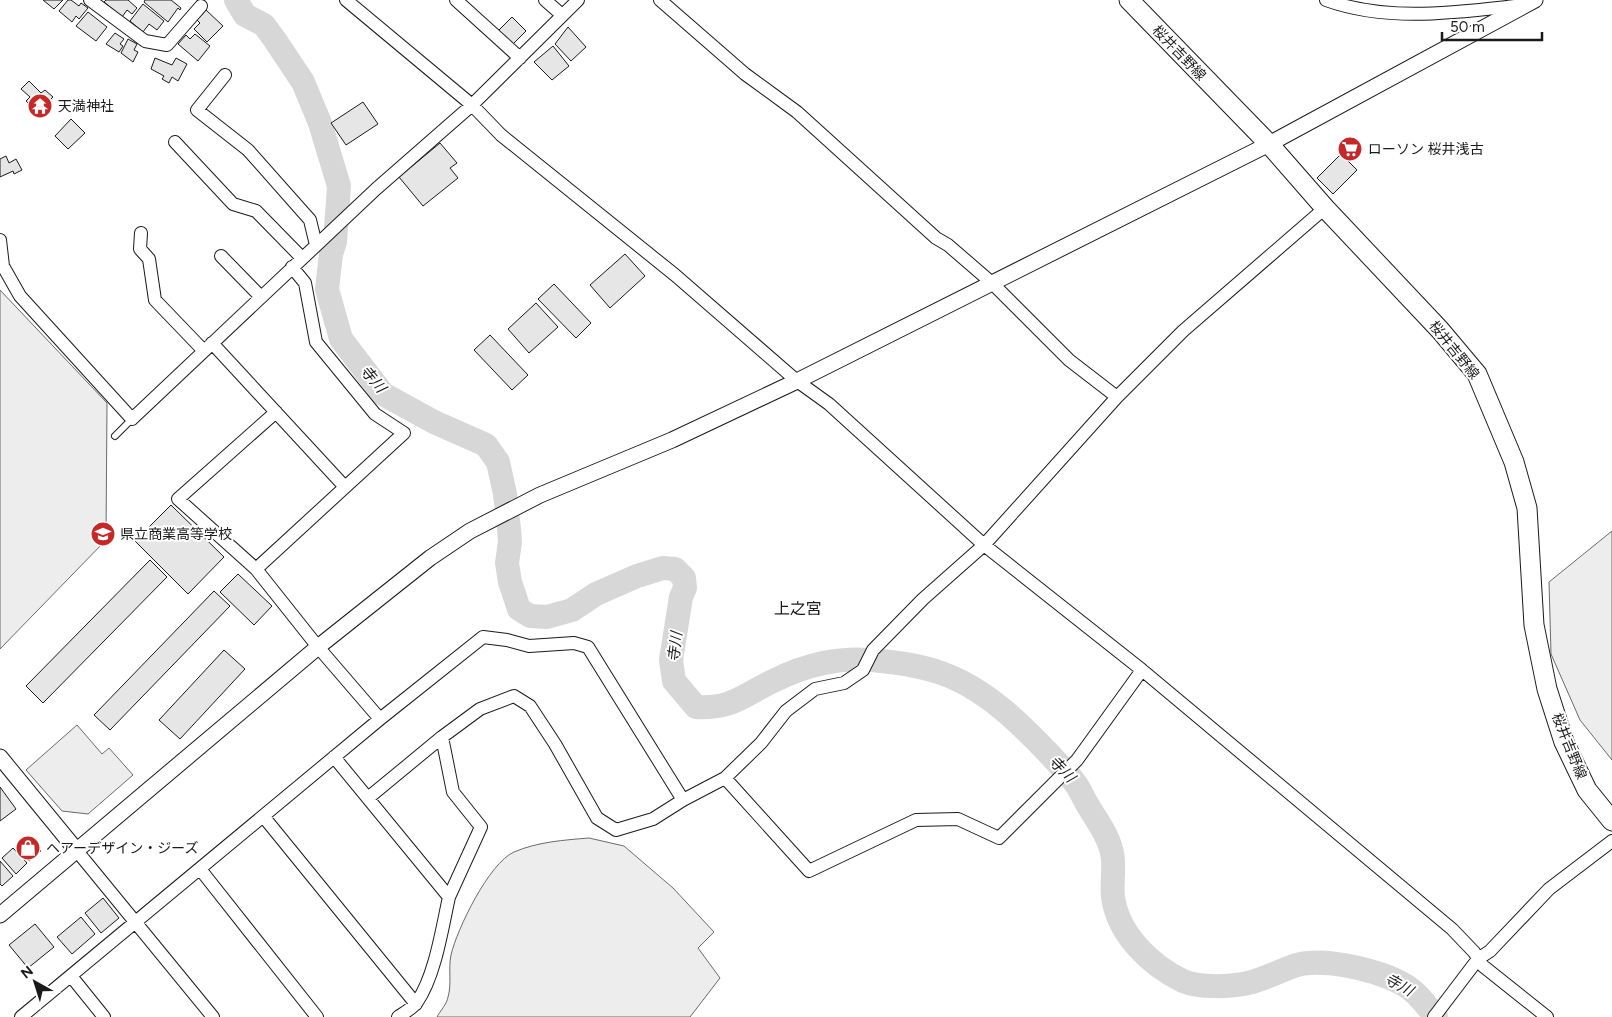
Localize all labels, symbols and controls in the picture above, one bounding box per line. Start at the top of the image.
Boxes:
scale bar [1442,10,1542,42]
text: 50 m [1450,18,1485,36]
street label: 桜井吉野線 [1149,22,1209,84]
temple icon: 天満神社 [27,93,53,119]
place label: 天満神社 [58,98,114,115]
supermarket icon: ローソン 桜井浅古 [1337,136,1363,162]
place label: ローソン 桜井浅古 [1368,141,1483,158]
street label: 桜井吉野線 [1425,317,1483,383]
water label: 寺川 [356,362,391,398]
school or university icon: 県立商業高等学校 [90,521,116,547]
place label: 県立商業高等学校 [120,526,232,543]
district label: 上之宮 [774,599,822,618]
water label: 寺川 [664,629,686,663]
street label: 桜井吉野線 [1548,710,1590,782]
water label: 寺川 [1045,752,1080,787]
shop icon: ヘアーデザイン・ジーズ [15,835,41,861]
place label: ヘアーデザイン・ジーズ [46,840,198,857]
north arrow [10,957,60,1007]
text: N [18,962,37,982]
water label: 寺川 [1382,970,1418,1001]

